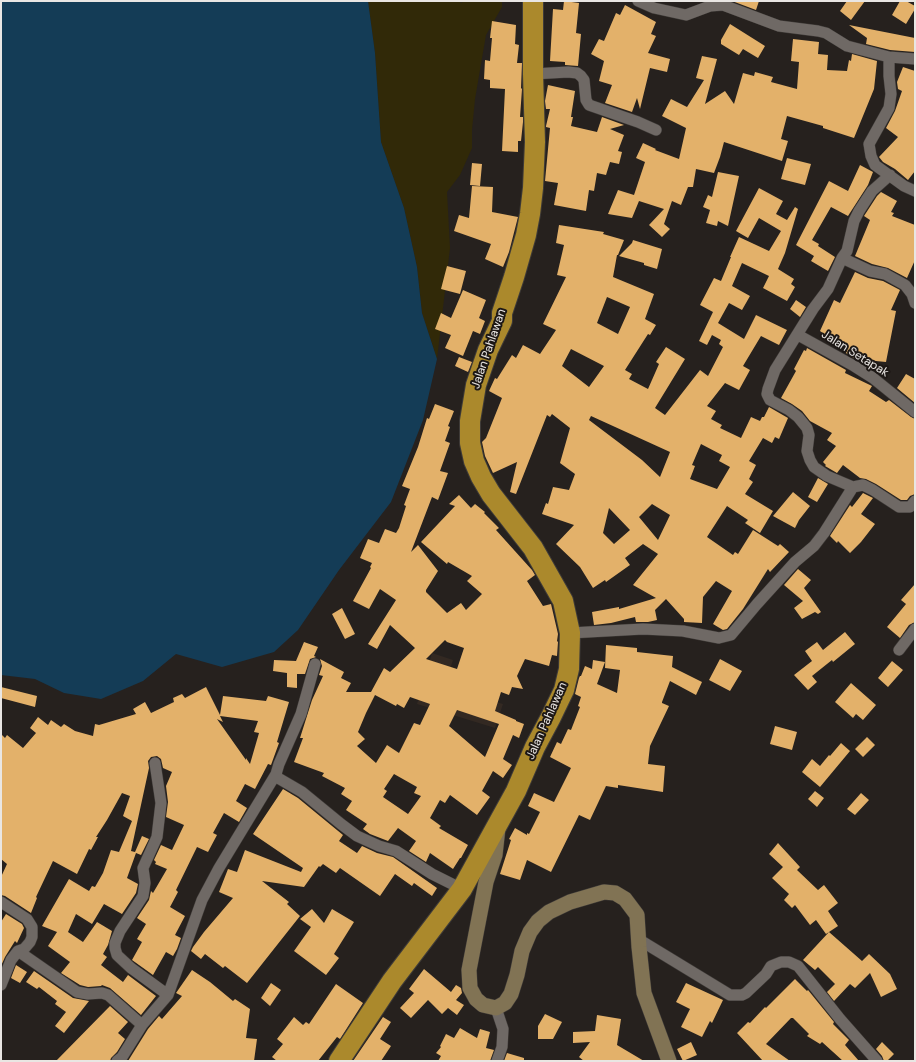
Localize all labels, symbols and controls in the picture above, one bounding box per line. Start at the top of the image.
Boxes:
street label: Jalan Pahlawan [469,307,509,391]
street label: Jalan Setapak [819,328,891,380]
street label: Jalan Pahlawan [523,680,571,762]

